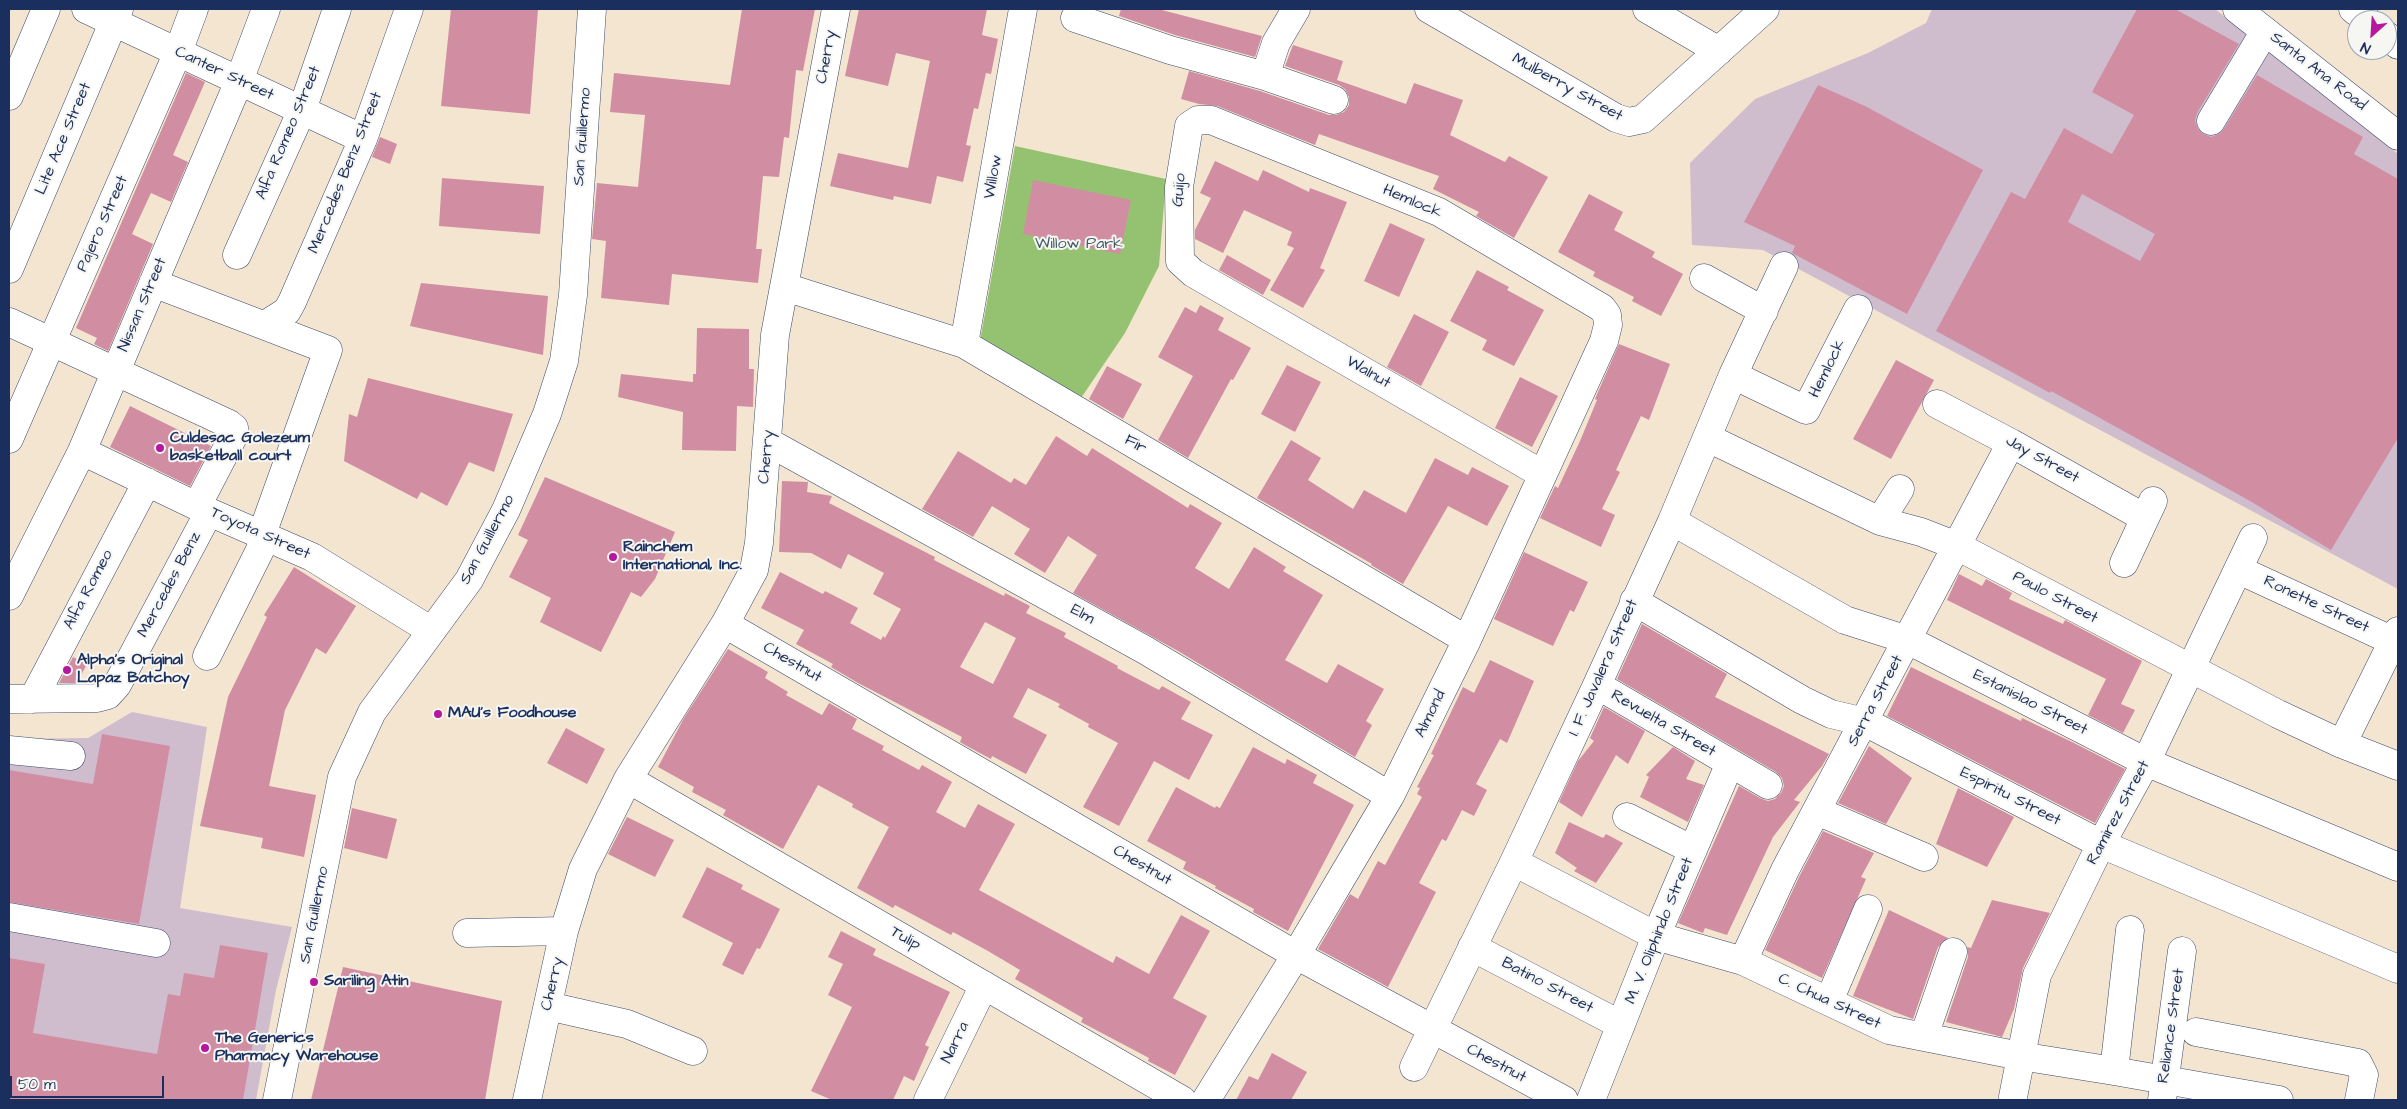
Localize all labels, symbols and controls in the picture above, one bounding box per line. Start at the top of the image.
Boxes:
north arrow [2347,10,2397,60]
street label: Santa Ana Road [2266,28,2370,116]
street label: Cherry [813,29,841,85]
text: N [2358,37,2374,58]
street label: Canter Street [171,43,277,105]
street label: Mulberry Street [1508,50,1626,126]
street label: Alfa Romeo Street [252,63,326,203]
street label: Lite Ace Street [32,80,96,198]
street label: San Guillermo [570,87,596,187]
street label: Mercedes Benz Street [305,89,387,257]
street label: Willow [981,153,1007,201]
street label: Guijo [1169,172,1191,208]
street label: Pajero Street [73,173,133,275]
street label: Hemlock [1380,181,1444,223]
park label: Willow Park [1035,235,1123,255]
street label: Nissan Street [115,255,171,355]
street label: Hemlock [1806,337,1850,401]
street label: Walnut [1342,353,1394,393]
place label: Culdesac Golezeum basketball court [170,429,310,467]
street label: Cherry [755,429,779,485]
street label: Fir [1121,431,1149,459]
street label: Jay Street [2002,432,2082,488]
marker: Culdesac Golezeum basketball court [154,442,166,454]
street label: San Guillermo [456,492,520,588]
street label: Toyota Street [207,503,313,565]
street label: Mercedes Benz [134,529,206,641]
place label: Rainchem International, Inc. [623,538,742,576]
street label: Alfa Romeo [60,547,118,633]
marker: Rainchem International, Inc. [607,551,619,563]
street label: Paulo Street [2009,568,2101,628]
street label: Ronette Street [2260,572,2372,638]
street label: I. F. Javalera Street [1565,597,1643,739]
street label: Elm [1067,601,1097,629]
street label: Chestnut [759,638,825,688]
place label: Alpha's Original Lapaz Batchoy [77,651,189,689]
street label: Serra Street [1844,652,1908,750]
marker: Alpha's Original Lapaz Batchoy [61,664,73,676]
street label: Estanislao Street [1970,666,2090,740]
street label: Revuelta Street [1607,686,1719,762]
street label: Almond [1411,687,1451,741]
place label: MAU’s Foodhouse [448,704,577,724]
marker: MAU’s Foodhouse [432,708,444,720]
street label: Ramirez Street [2083,757,2155,869]
street label: Espiritu Street [1956,763,2064,831]
street label: Chestnut [1109,841,1175,891]
street label: M. V. Oliphindo Street [1622,855,1698,1007]
street label: San Guillermo [296,865,334,965]
street label: Tulip [886,923,924,955]
street label: Batino Street [1498,954,1596,1018]
street label: Cherry [538,955,568,1013]
street label: Reliance Street [2154,967,2190,1085]
street label: C. Chua Street [1775,970,1883,1034]
place label: Sariling Atin [324,972,408,992]
marker: Sariling Atin [308,976,320,988]
street label: Narra [938,1019,974,1067]
place label: The Generics Pharmacy Warehouse [215,1029,378,1067]
street label: Chestnut [1463,1040,1529,1088]
marker: The Generics Pharmacy Warehouse [199,1042,211,1054]
scale bar [12,1066,166,1098]
text: 50 m [18,1074,56,1095]

